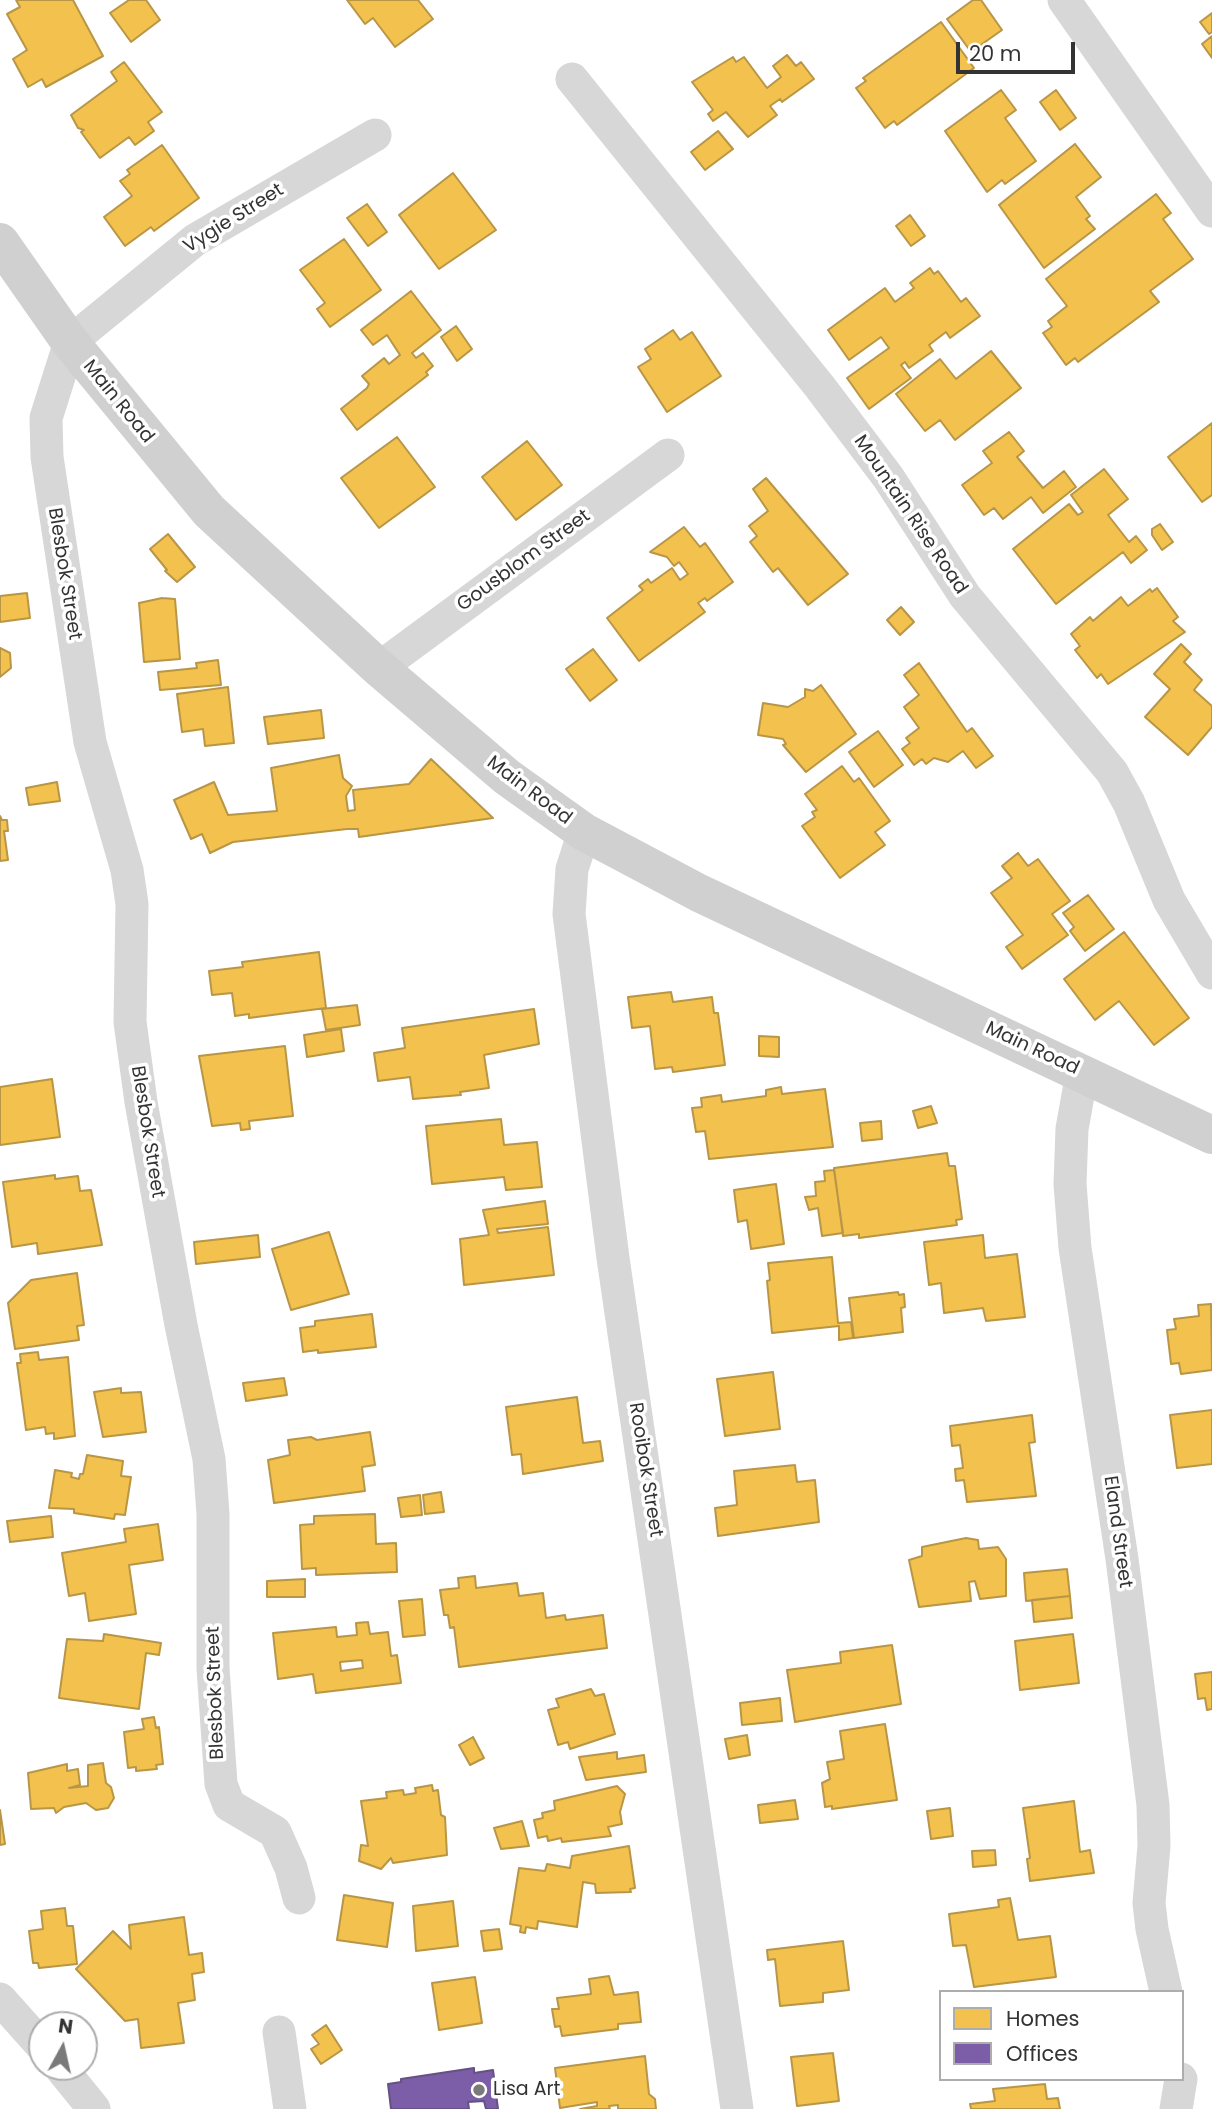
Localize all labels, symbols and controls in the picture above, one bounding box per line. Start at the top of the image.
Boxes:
scale bar [960,28,1079,72]
text: 20 m [969,39,1022,68]
street label: Vygie Street [180,179,288,259]
street label: Main Road [78,356,158,448]
street label: Mountain Rise Road [848,431,972,599]
street label: Gousblom Street [453,505,595,617]
street label: Blesbok Street [42,506,86,642]
street label: Main Road [482,752,576,830]
street label: Main Road [982,1017,1082,1081]
street label: Blesbok Street [125,1064,169,1200]
street label: Rooibok Street [623,1401,667,1539]
street label: Eland Street [1098,1474,1136,1590]
street label: Blesbok Street [202,1626,230,1760]
legend [939,1990,1184,2081]
text: Homes [1006,2004,1080,2033]
north arrow [28,2011,98,2081]
text: N [57,2012,75,2041]
text: Offices [1006,2039,1078,2068]
place label: Lisa Art [493,2079,561,2101]
marker: Lisa Art [471,2082,487,2098]

